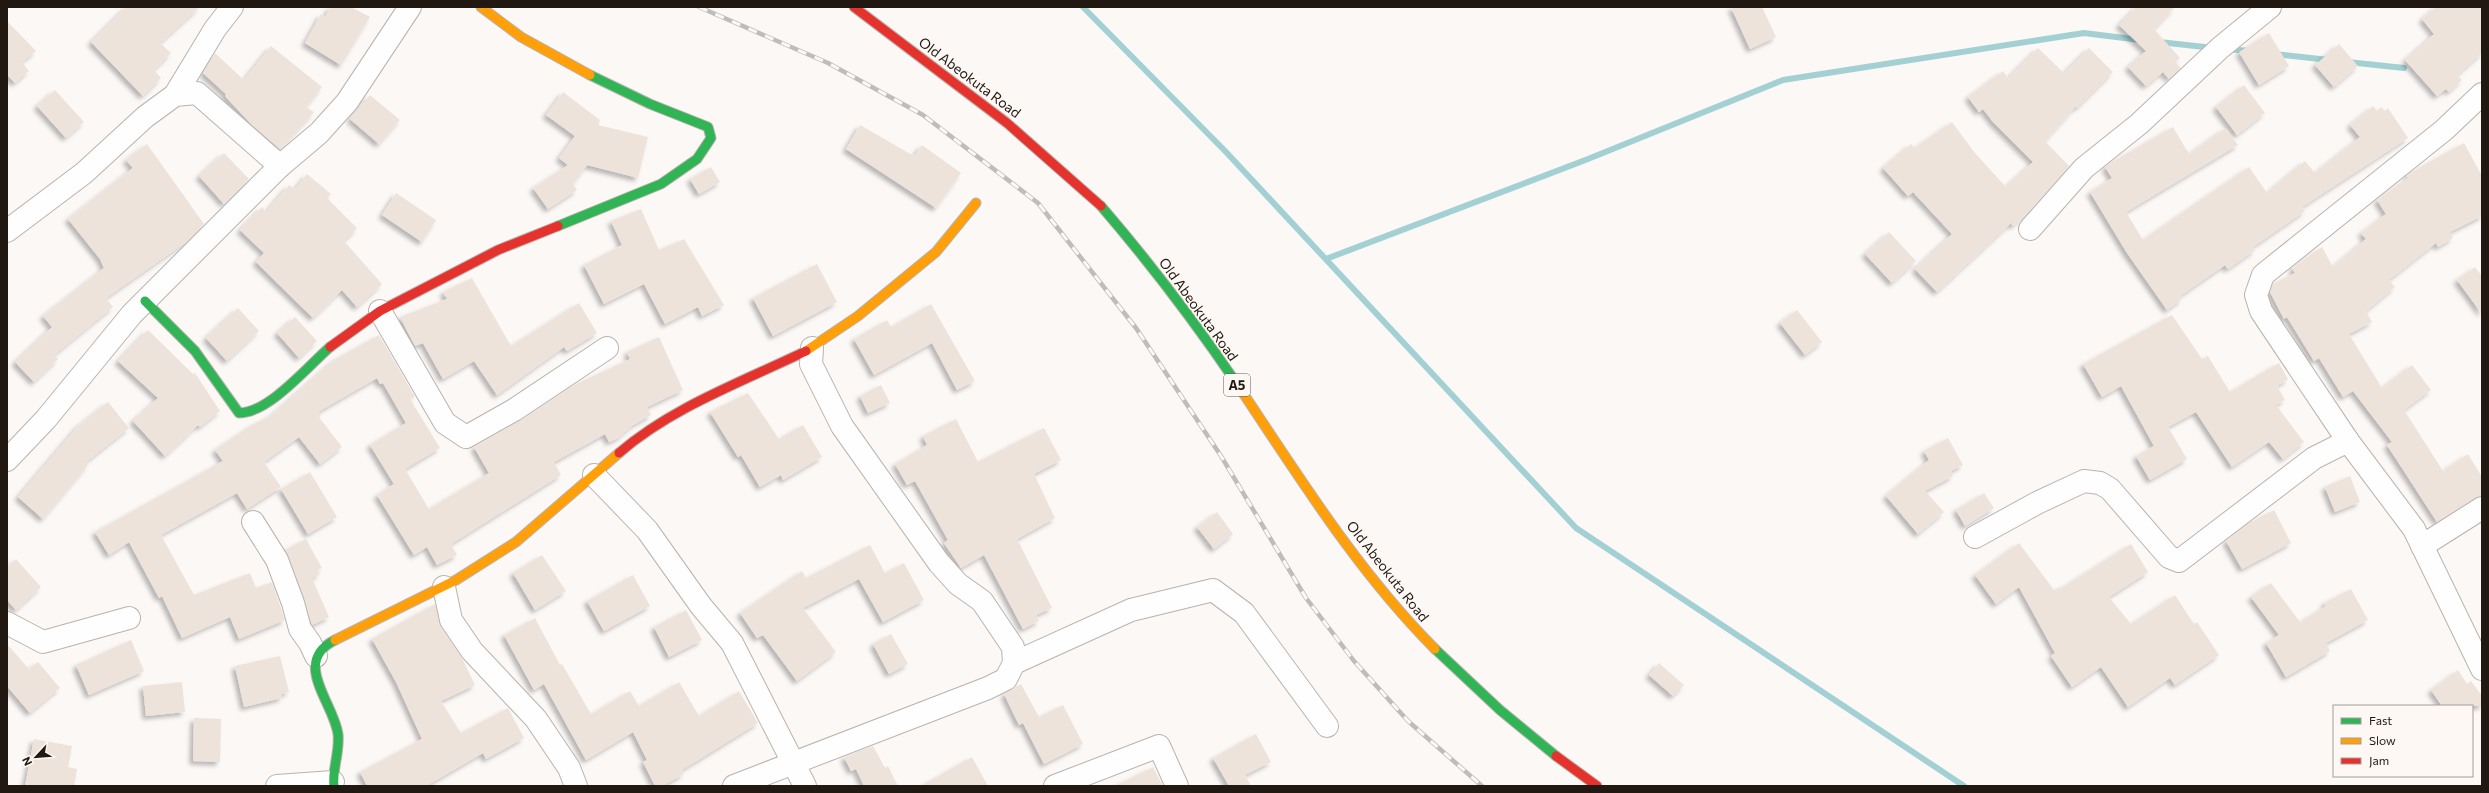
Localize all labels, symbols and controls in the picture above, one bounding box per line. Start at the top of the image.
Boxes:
street label: Old Abeokuta Road [916,33,1024,121]
street label: Old Abeokuta Road [1156,254,1242,364]
road number: A5 [1224,374,1250,396]
street label: Old Abeokuta Road [1343,517,1433,625]
legend [2333,705,2473,777]
text: Fast [2369,713,2392,727]
text: Slow [2369,733,2396,747]
north arrow [16,737,56,777]
text: Jam [2369,753,2389,768]
text: N [19,755,34,768]

